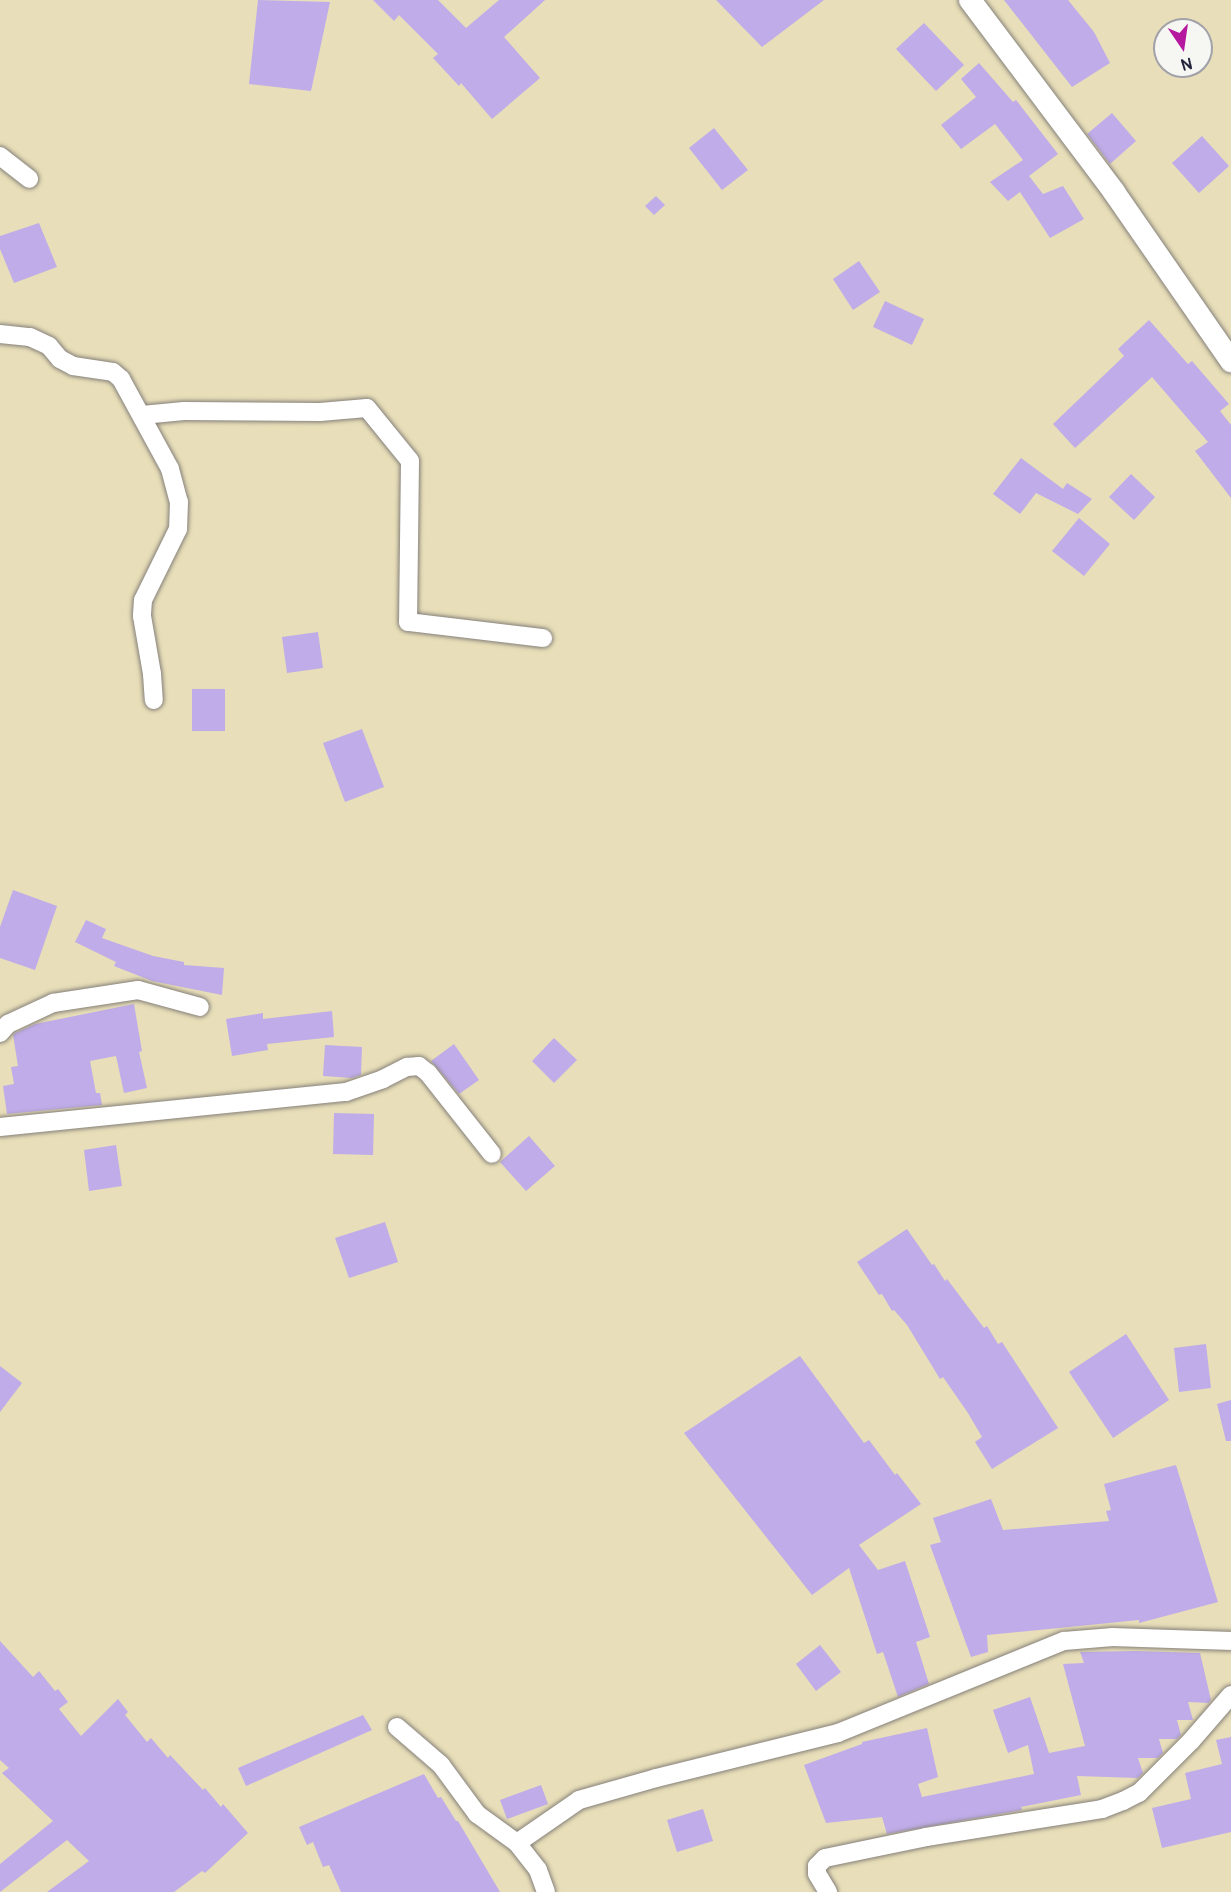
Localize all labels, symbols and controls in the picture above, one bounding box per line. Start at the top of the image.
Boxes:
north arrow [1153,18,1213,78]
text: N [1179,53,1194,75]

